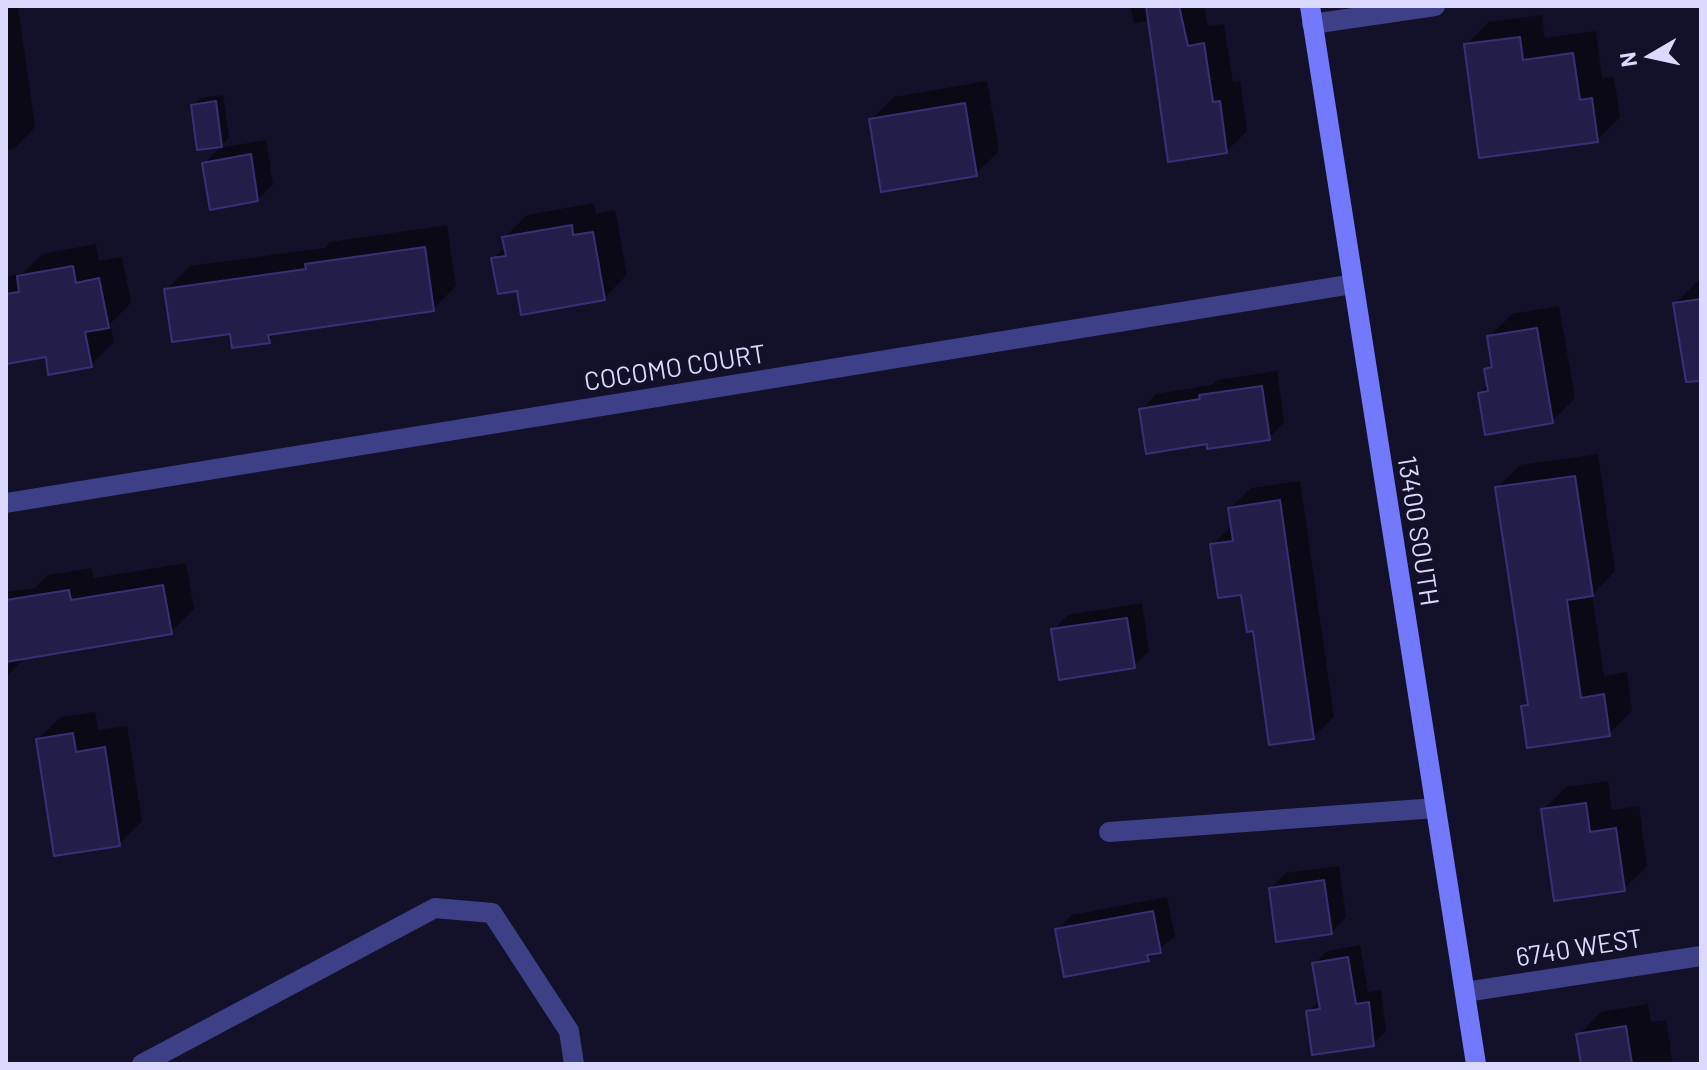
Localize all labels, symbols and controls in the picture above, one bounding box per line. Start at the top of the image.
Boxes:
north arrow [1611,16,1691,96]
text: N [1613,50,1641,69]
street label: COCOMO COURT [582,338,768,398]
street label: 13400 SOUTH [1391,454,1445,608]
street label: 6740 WEST [1514,923,1644,973]

